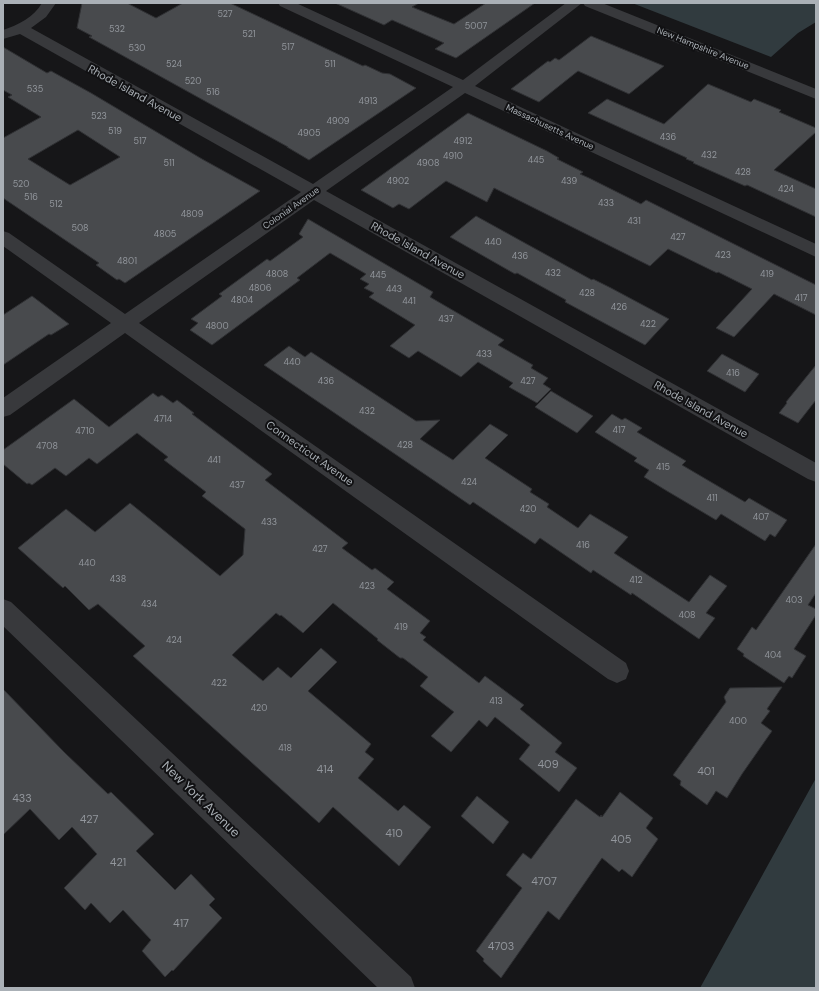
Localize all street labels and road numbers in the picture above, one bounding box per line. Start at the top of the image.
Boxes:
street label: New Hampshire Avenue [655,24,751,72]
street label: Rhode Island Avenue [85,61,185,125]
street label: Massachusetts Avenue [504,101,596,153]
street label: Colonial Avenue [260,184,322,232]
street label: Rhode Island Avenue [368,218,468,282]
street label: Rhode Island Avenue [651,377,751,441]
street label: Connecticut Avenue [264,418,356,488]
street label: New York Avenue [158,757,244,841]

